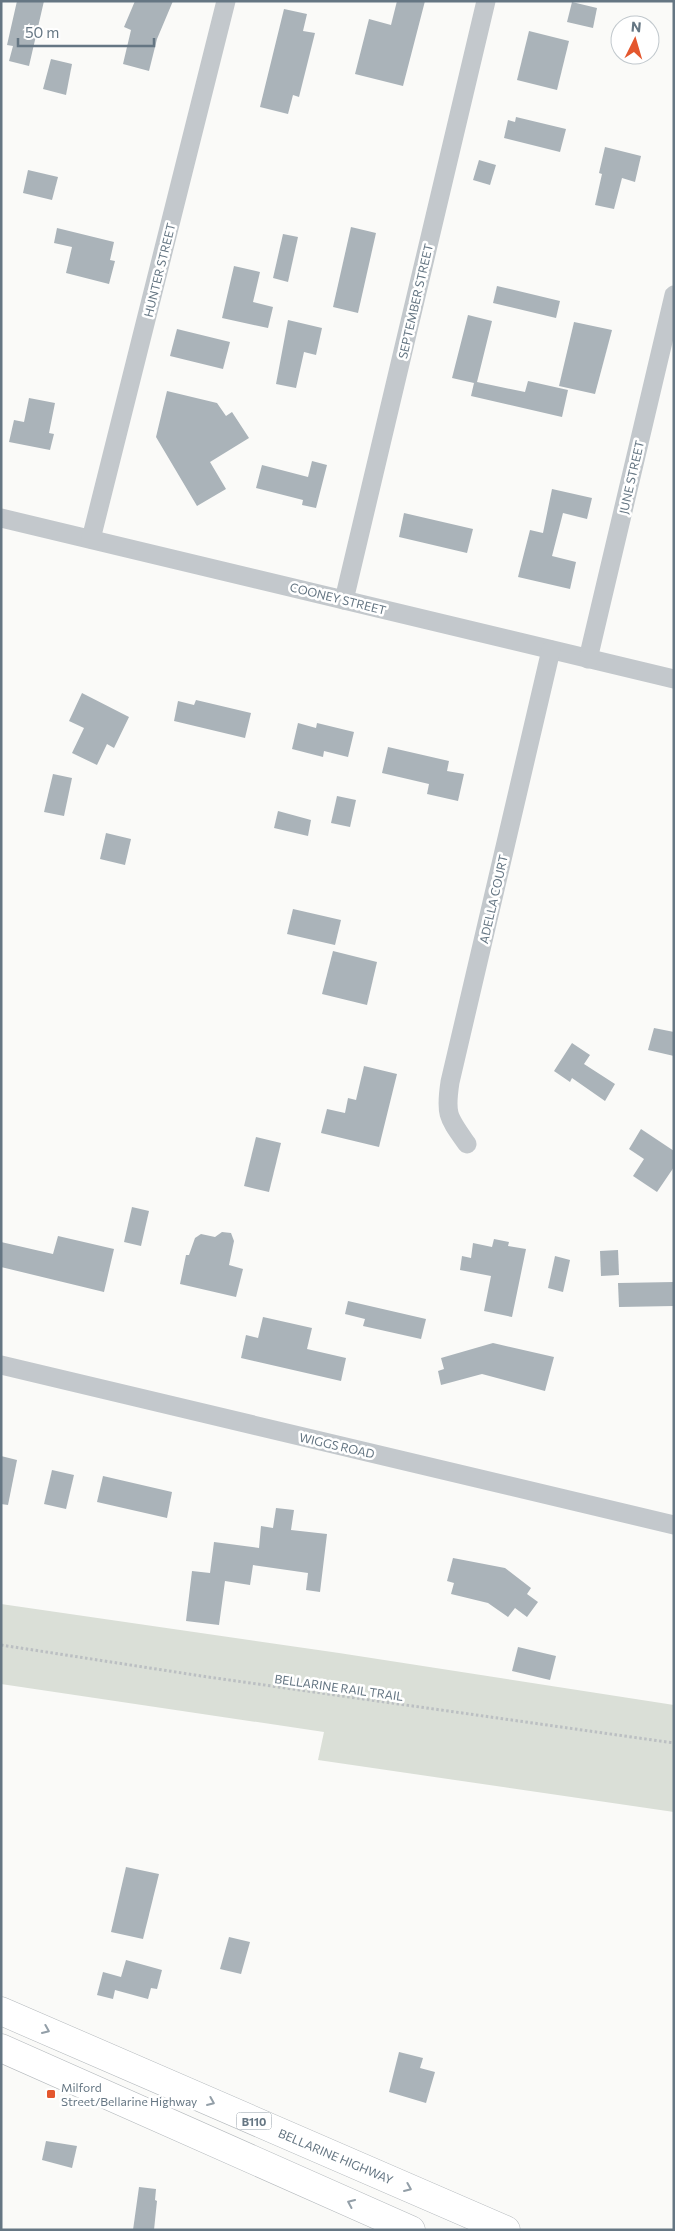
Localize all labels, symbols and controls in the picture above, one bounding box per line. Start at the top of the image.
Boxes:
scale bar [18,15,154,47]
north arrow [610,15,660,65]
text: N [630,18,642,35]
text: 50 m [25,23,59,41]
street label: HUNTER STREET [141,221,178,319]
street label: SEPTEMBER STREET [395,242,435,360]
street label: JUNE STREET [616,438,647,515]
street label: COONEY STREET [288,579,388,617]
street label: ADELLA COURT [476,853,510,945]
street label: WIGGS ROAD [298,1430,376,1461]
street label: BELLARINE RAIL TRAIL [274,1671,404,1703]
one-way arrow [41,2024,50,2035]
place label: Milford Street/Bellarine Highway [61,2080,197,2108]
marker: Milford Street/Bellarine Highway [45,2088,57,2100]
one-way arrow [206,2096,215,2107]
road number: B110 [236,2112,272,2130]
street label: BELLARINE HIGHWAY [277,2125,396,2187]
one-way arrow [403,2181,412,2192]
one-way arrow [347,2198,356,2209]

